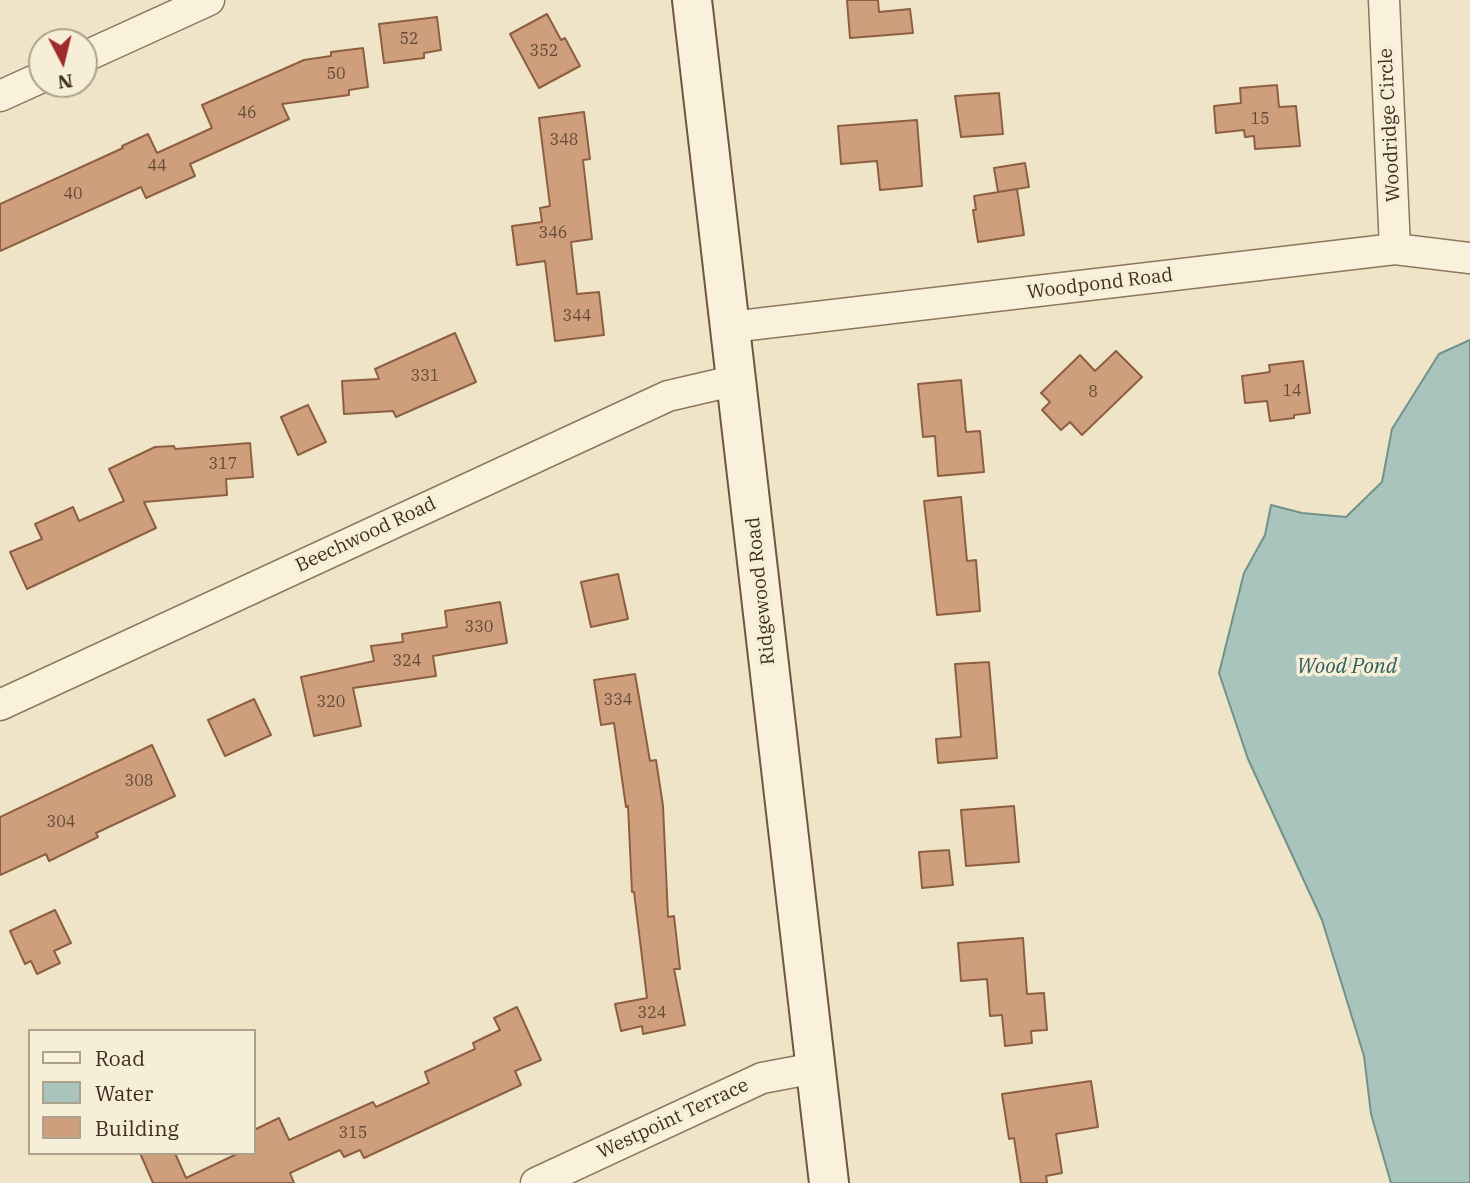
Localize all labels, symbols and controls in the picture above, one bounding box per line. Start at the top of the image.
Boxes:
north arrow [28,28,98,98]
house number: 52 [399,29,419,49]
house number: 352 [530,41,558,61]
street label: Woodridge Circle [1375,47,1405,203]
house number: 50 [326,64,346,84]
text: N [56,69,74,95]
house number: 46 [237,103,257,123]
house number: 15 [1250,109,1270,129]
house number: 348 [550,130,578,150]
house number: 44 [147,156,167,176]
house number: 40 [63,184,83,204]
house number: 346 [539,223,567,243]
street label: Woodpond Road [1026,264,1174,304]
house number: 344 [563,306,591,326]
house number: 331 [411,366,439,386]
house number: 14 [1282,381,1302,401]
house number: 8 [1088,382,1098,402]
house number: 317 [209,454,237,474]
street label: Beechwood Road [292,492,440,578]
street label: Ridgewood Road [742,516,780,666]
house number: 330 [465,617,493,637]
house number: 324 [393,651,421,671]
water label: Wood Pond [1297,654,1397,680]
house number: 334 [604,690,632,710]
house number: 320 [317,692,345,712]
house number: 308 [125,771,153,791]
house number: 304 [47,812,75,832]
house number: 324 [638,1003,666,1023]
legend [28,1029,256,1155]
text: Road [95,1044,145,1072]
street label: Westpoint Terrace [594,1074,752,1164]
text: Water [95,1079,153,1107]
text: Building [95,1114,179,1142]
house number: 315 [339,1123,367,1143]

